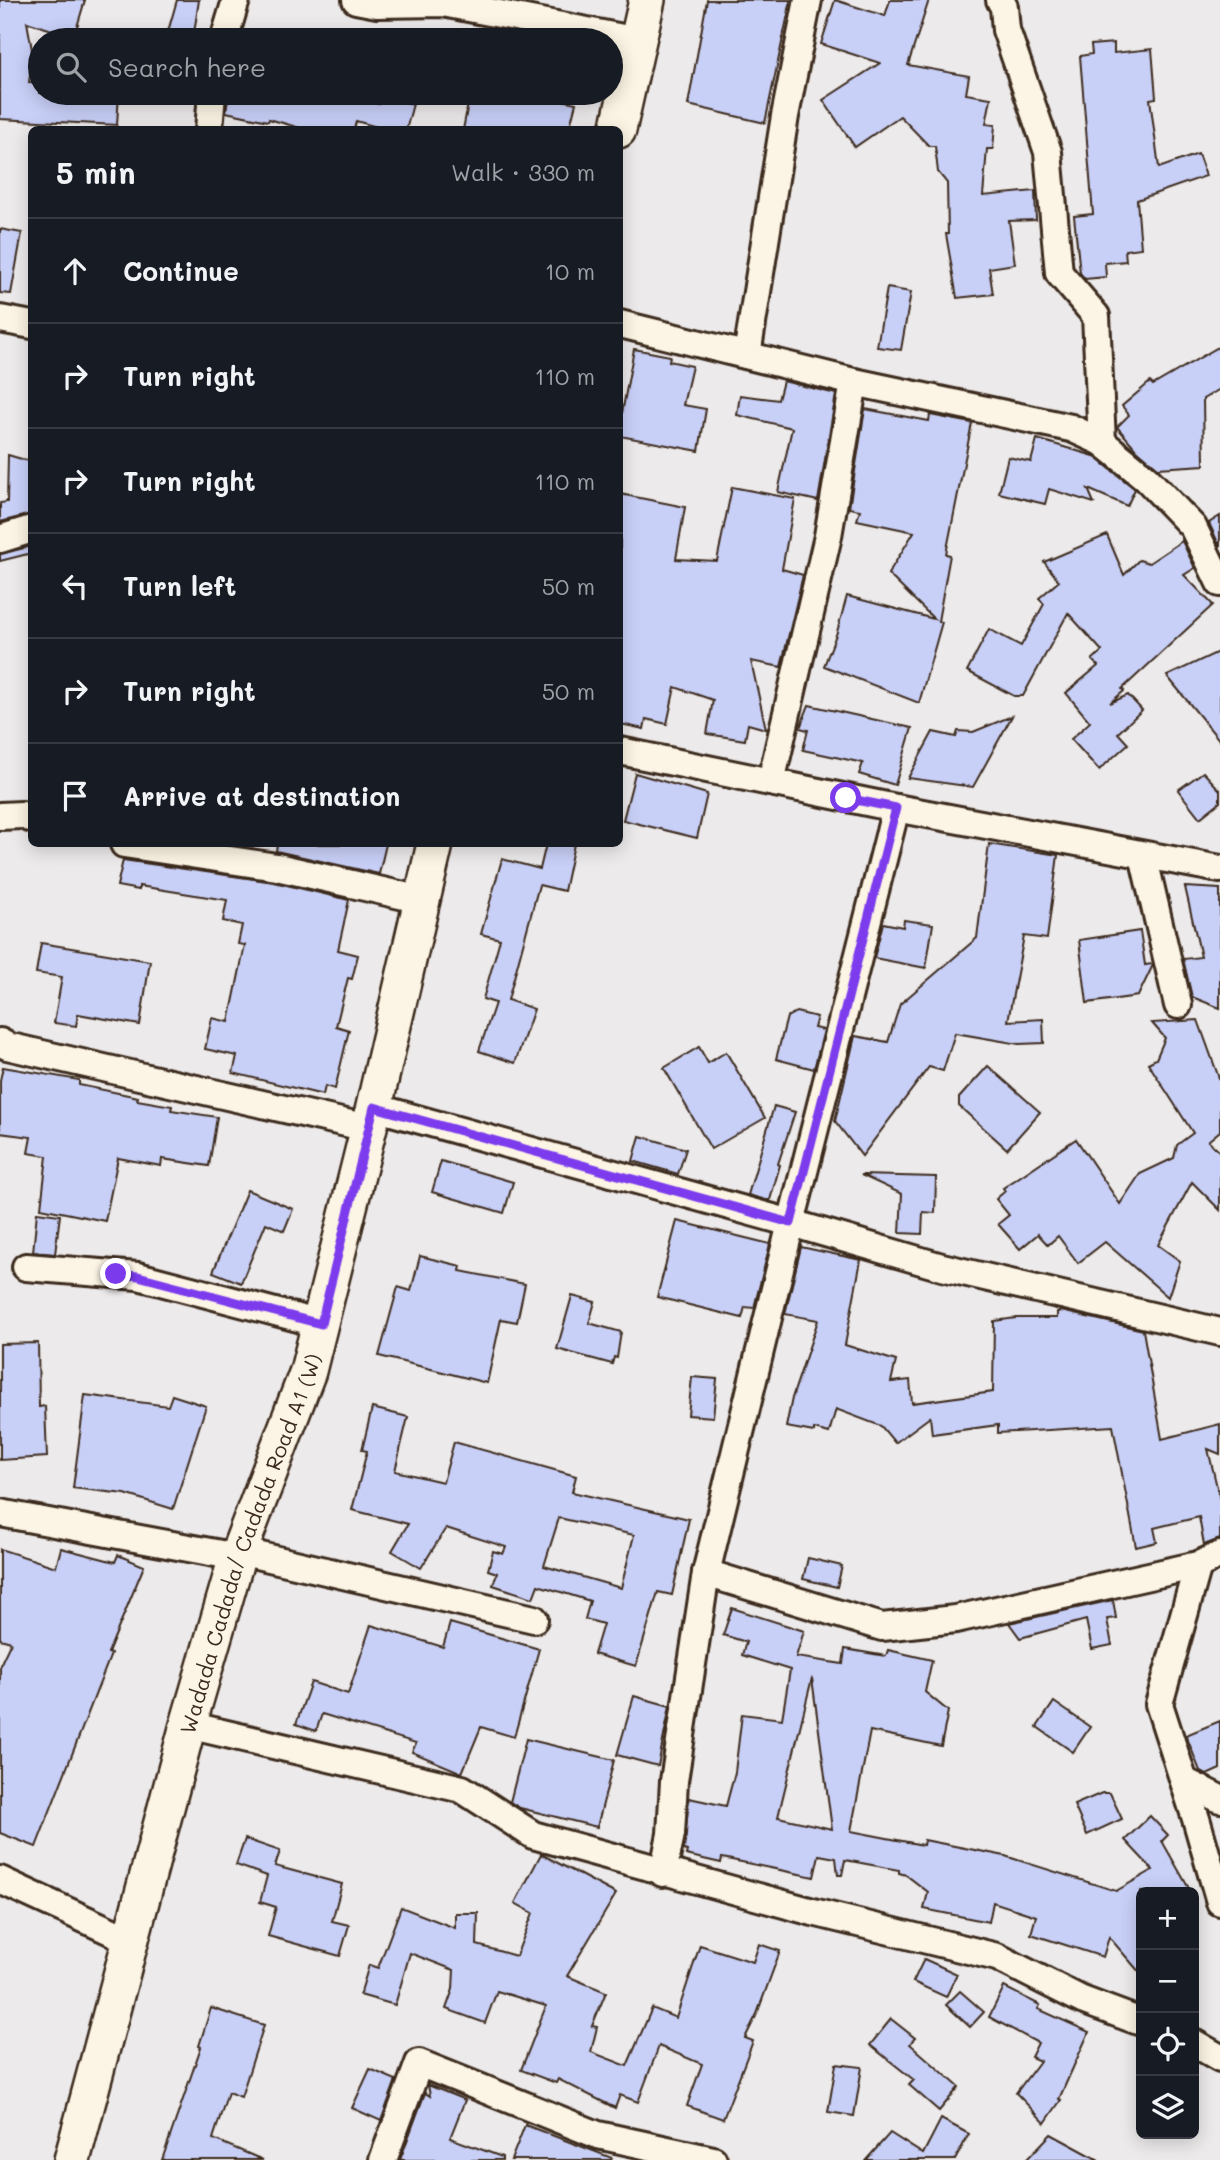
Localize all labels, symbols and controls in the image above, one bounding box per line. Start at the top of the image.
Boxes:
search box [28,28,623,105]
icon: search [52,48,90,86]
text: Search here [108,50,266,84]
text: 5 min [56,152,136,192]
text: Walk · 330 m [451,157,595,187]
icon: ahead [56,252,94,290]
text: Continue [123,254,239,288]
text: 10 m [545,256,595,286]
icon: right [56,357,94,395]
text: Turn right [123,359,256,393]
text: 110 m [535,361,595,391]
icon: right [56,462,94,500]
text: Turn right [123,464,256,498]
text: 110 m [535,466,595,496]
icon: left [56,567,94,605]
text: Turn left [123,569,236,603]
text: 50 m [542,571,595,601]
icon: right [56,672,94,710]
text: Turn right [123,674,256,708]
text: 50 m [542,676,595,706]
icon: arrive [56,777,94,815]
text: Arrive at destination [123,779,400,813]
route start [830,782,861,813]
route end [100,1258,131,1289]
street label: Wadada Cadada/ Cadada Road A1 (W) [173,1351,325,1737]
map controls [1136,1887,1199,2139]
button: + [1136,1887,1199,1950]
button: − [1136,1950,1199,2013]
button: locate [1136,2013,1199,2076]
button: layers [1136,2076,1199,2139]

